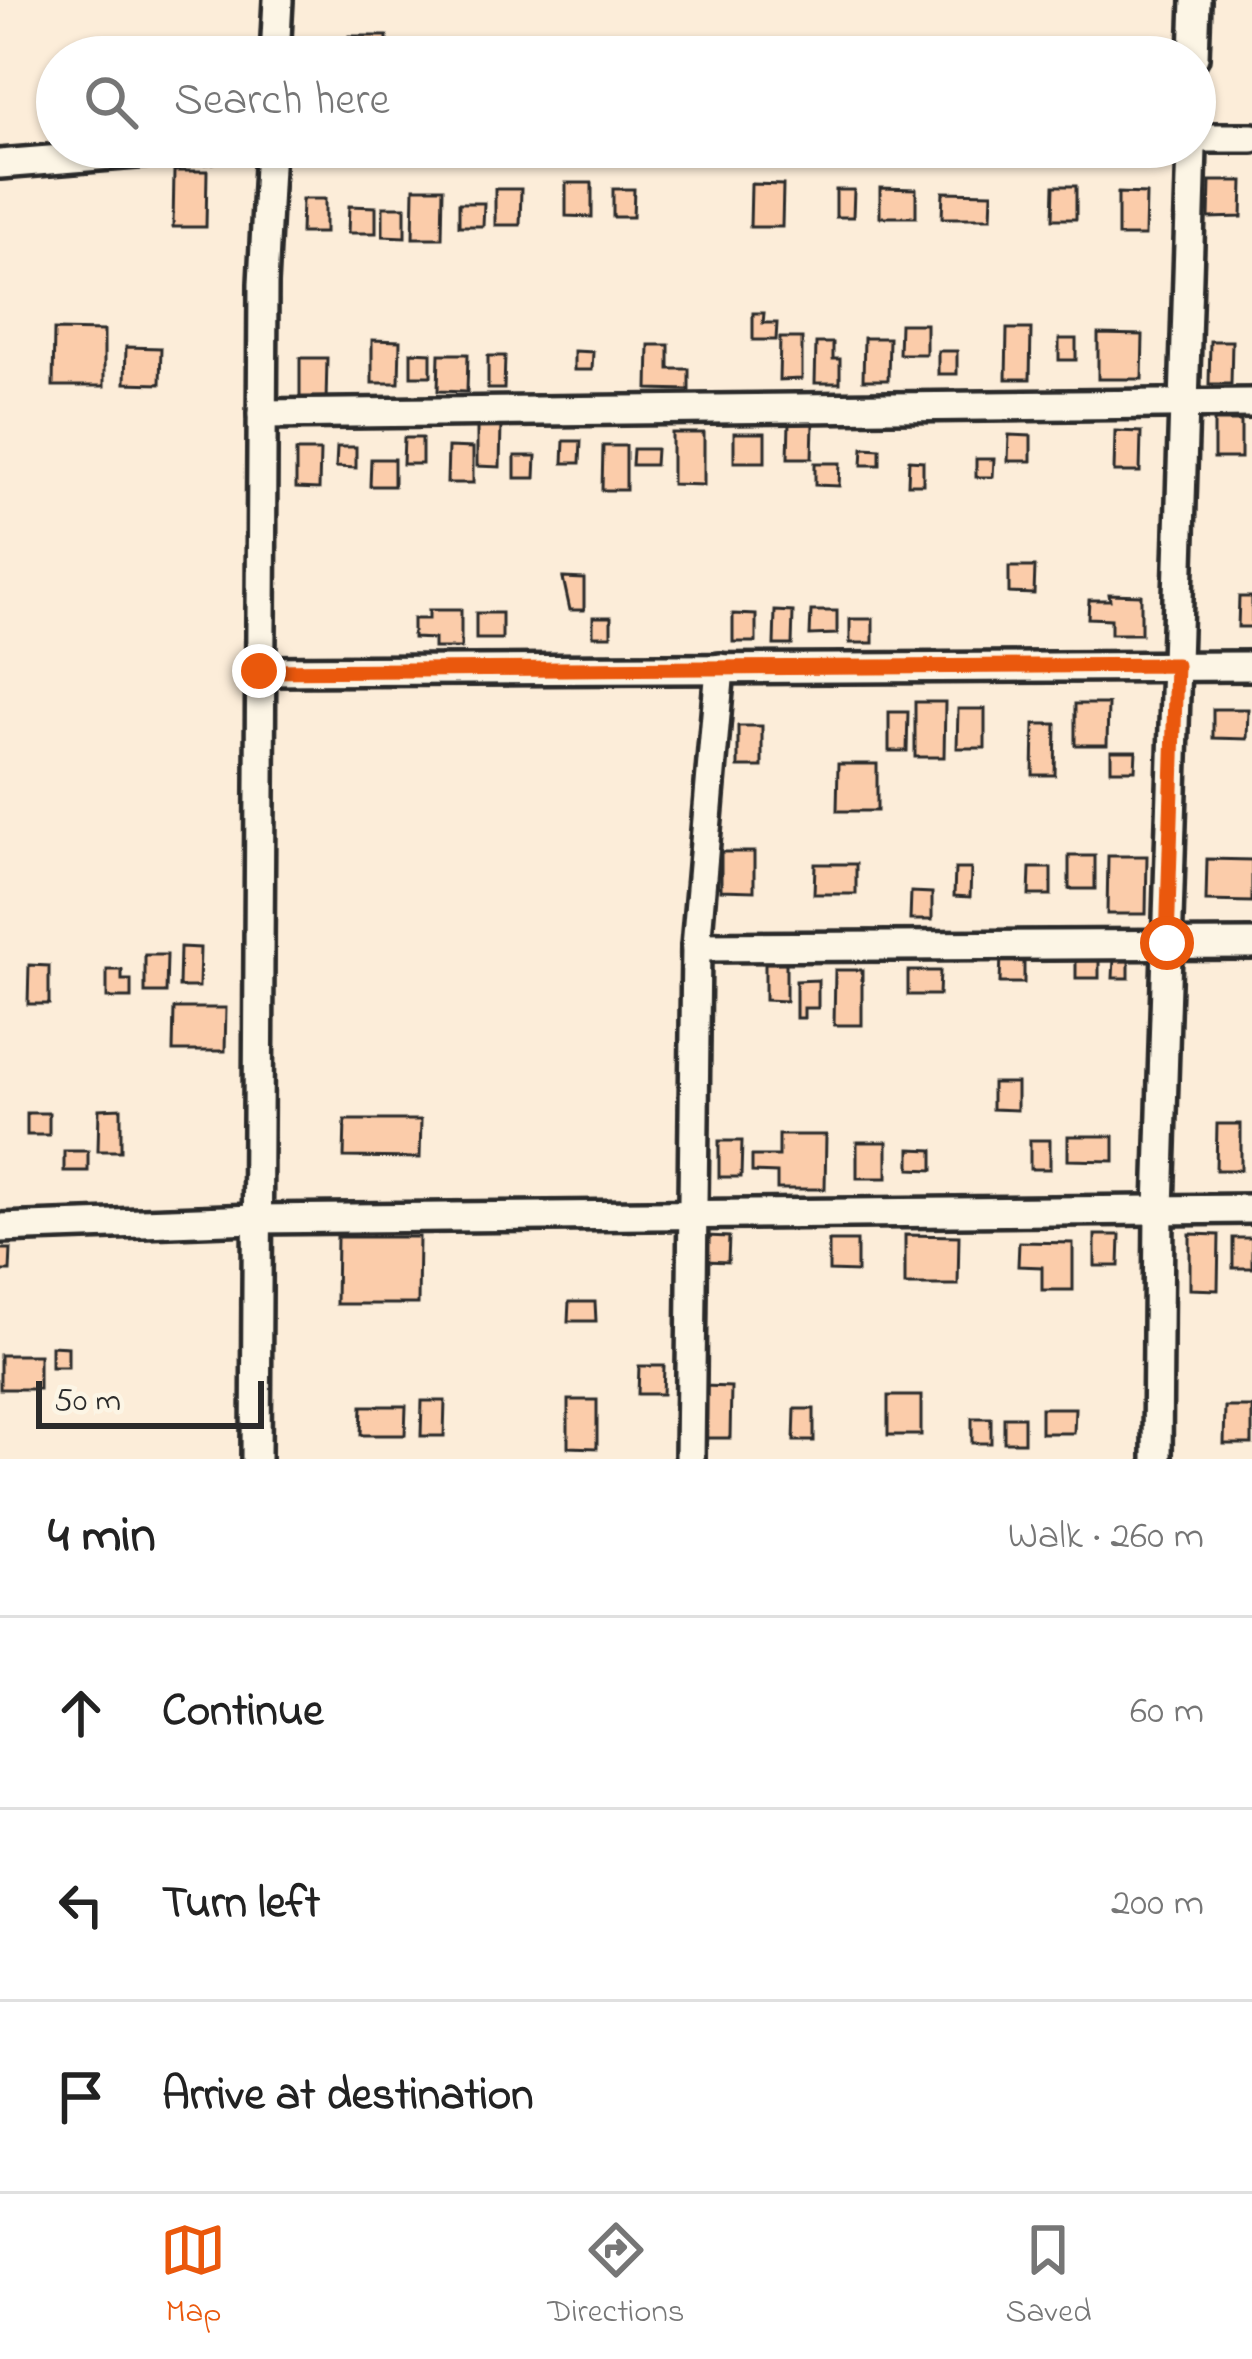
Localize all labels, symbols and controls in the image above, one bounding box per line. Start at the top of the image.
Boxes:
search box [36,36,1216,168]
icon: search [78,69,144,135]
text: Search here [174,69,390,135]
route end [232,644,286,698]
route start [1140,916,1194,970]
scale bar [36,1375,264,1428]
text: 50 m [54,1378,121,1426]
text: 4 min [48,1500,156,1575]
text: Walk · 260 m [1008,1509,1204,1566]
icon: ahead [48,1680,114,1746]
text: Continue [162,1680,323,1746]
text: 60 m [1130,1684,1204,1741]
icon: left [48,1872,114,1938]
text: Turn left [162,1872,320,1938]
text: 200 m [1111,1876,1204,1933]
icon: arrive [48,2064,114,2130]
text: Arrive at destination [162,2064,533,2130]
tab: Map [160,2217,226,2337]
tab: Directions [547,2217,685,2337]
tab: Saved [1005,2217,1092,2337]

